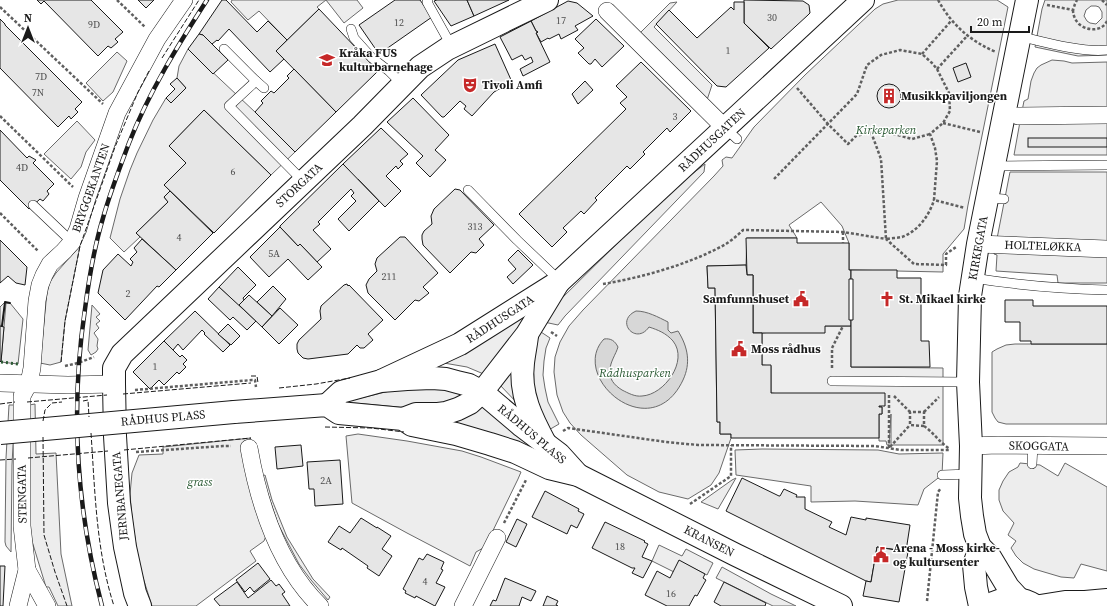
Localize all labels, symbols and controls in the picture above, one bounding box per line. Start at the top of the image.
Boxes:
north arrow [8,8,48,48]
scale bar [971,8,1029,34]
text: N [24,11,32,26]
house number: 30 [767,11,777,24]
house number: 17 [556,14,566,27]
text: 20 m [977,14,1003,30]
house number: 12 [394,16,404,29]
house number: 9D [88,18,100,31]
house number: 1 [726,44,731,57]
place label: Kråka FUS kulturbarnehage [339,45,433,75]
school or university icon: Kråka FUS kulturbarnehage [318,51,336,69]
house number: 7D [35,70,47,83]
theatre icon: Tivoli Amfi [461,76,479,94]
place label: Tivoli Amfi [482,77,543,93]
house number: 7N [32,86,44,99]
building icon: Musikkpaviljongen [880,87,898,105]
place label: Musikkpaviljongen [901,88,1008,104]
street label: RÅDHUSGATEN [675,104,749,175]
house number: 3 [673,110,678,123]
park label: Kirkeparken [855,122,917,138]
street label: BRYGGEKANTEN [68,141,114,235]
street label: STORGATA [272,159,326,211]
house number: 4D [16,161,28,174]
house number: 6 [231,165,236,178]
street label: KIRKEGATA [964,214,992,281]
house number: 313 [468,220,483,233]
house number: 4 [177,231,182,244]
street label: HOLTELØKKA [1004,237,1082,255]
house number: 5A [268,247,280,260]
house number: 211 [382,270,397,283]
house number: 2 [126,287,131,300]
public building icon: Samfunnshuset [792,290,810,308]
church icon: St. Mikael kirke [878,290,896,308]
street label: RÅDHUSGATA [463,291,537,347]
place label: Samfunnshuset [703,291,790,307]
place label: St. Mikael kirke [899,291,986,307]
public building icon: Moss rådhus [730,340,748,358]
place label: Moss rådhus [751,341,821,357]
house number: 1 [153,360,158,373]
park label: Rådhusparken [598,365,671,381]
street label: RÅDHUS PLASS [494,401,570,467]
street label: RÅDHUS PLASS [120,406,206,430]
street label: SKOGGATA [1009,437,1069,455]
street label: JERNBANEGATA [108,451,132,542]
street label: STENGATA [13,464,31,524]
park label: grass [187,474,213,490]
house number: 2A [320,474,332,487]
street label: KRANSEN [681,521,737,561]
house number: 18 [615,540,625,553]
place label: Arena - Moss kirke- og kultursenter [893,540,1000,570]
public building icon: Arena - Moss kirke- og kultursenter [872,546,890,564]
house number: 4 [423,575,428,588]
house number: 16 [666,587,676,600]

